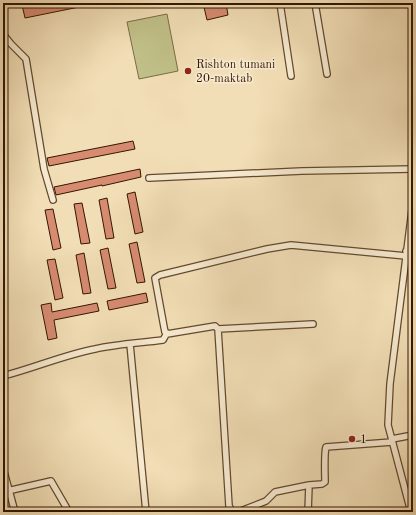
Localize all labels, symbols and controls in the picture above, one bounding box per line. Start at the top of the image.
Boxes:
place label: Rishton tumani 20-maktab [196,59,275,85]
marker: Rishton tumani 20-maktab [183,66,193,76]
marker: 1 [347,434,357,444]
place label: 1 [360,434,367,446]

